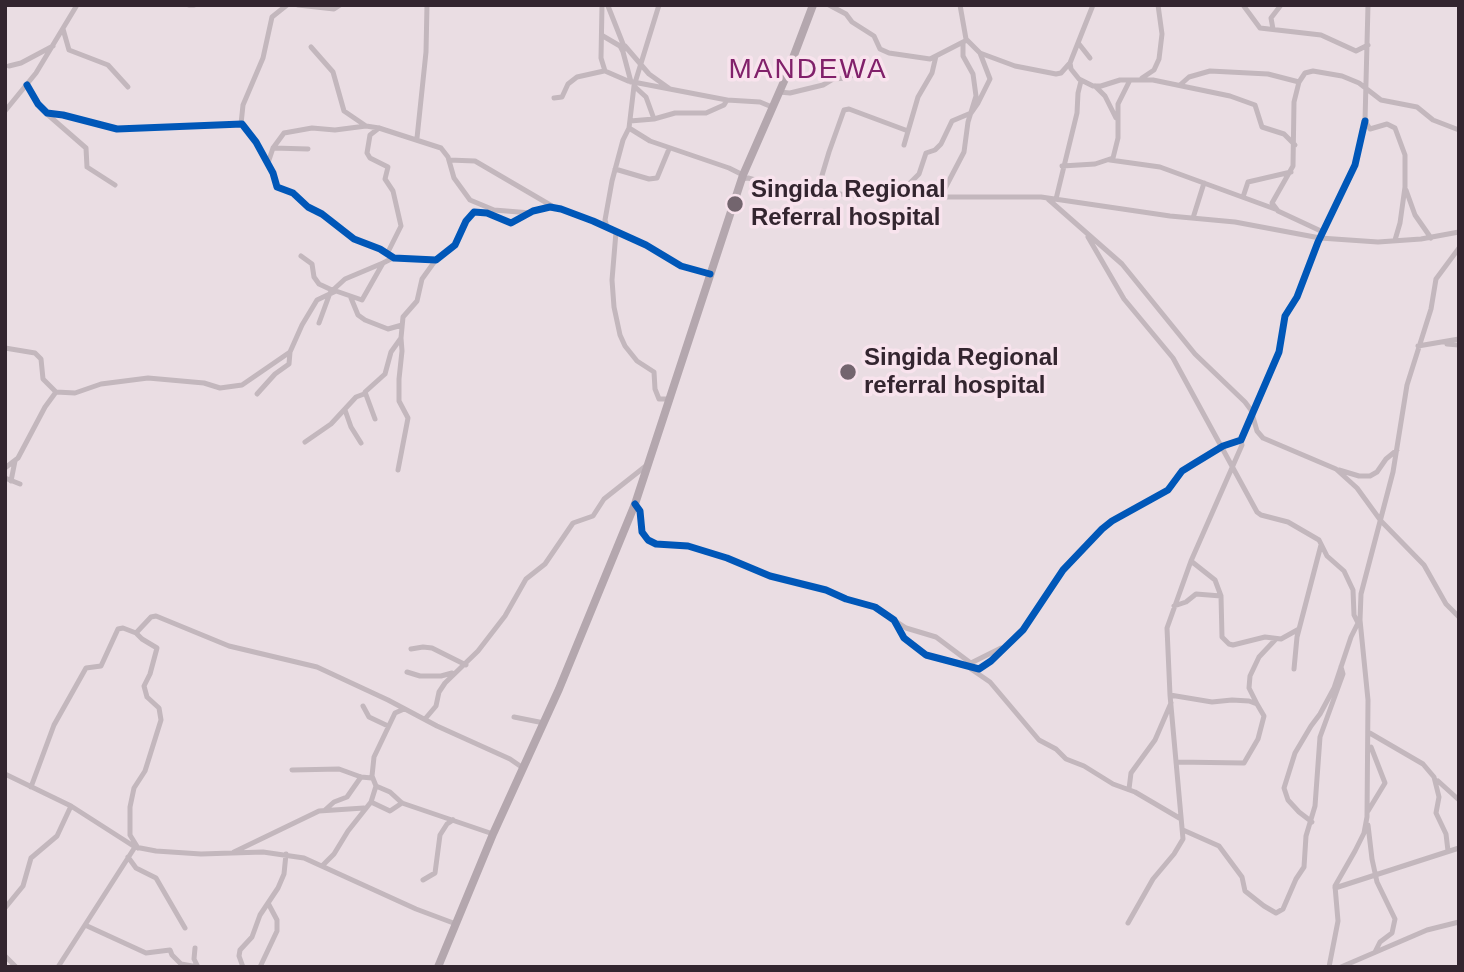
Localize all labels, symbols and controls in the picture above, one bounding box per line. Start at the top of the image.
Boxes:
district label: MANDEWA [729,53,887,87]
place label: Singida Regional Referral hospital [751,176,946,232]
marker: Singida Regional Referral hospital [725,194,745,214]
place label: Singida Regional referral hospital [864,344,1059,400]
marker: Singida Regional referral hospital [838,362,858,382]

